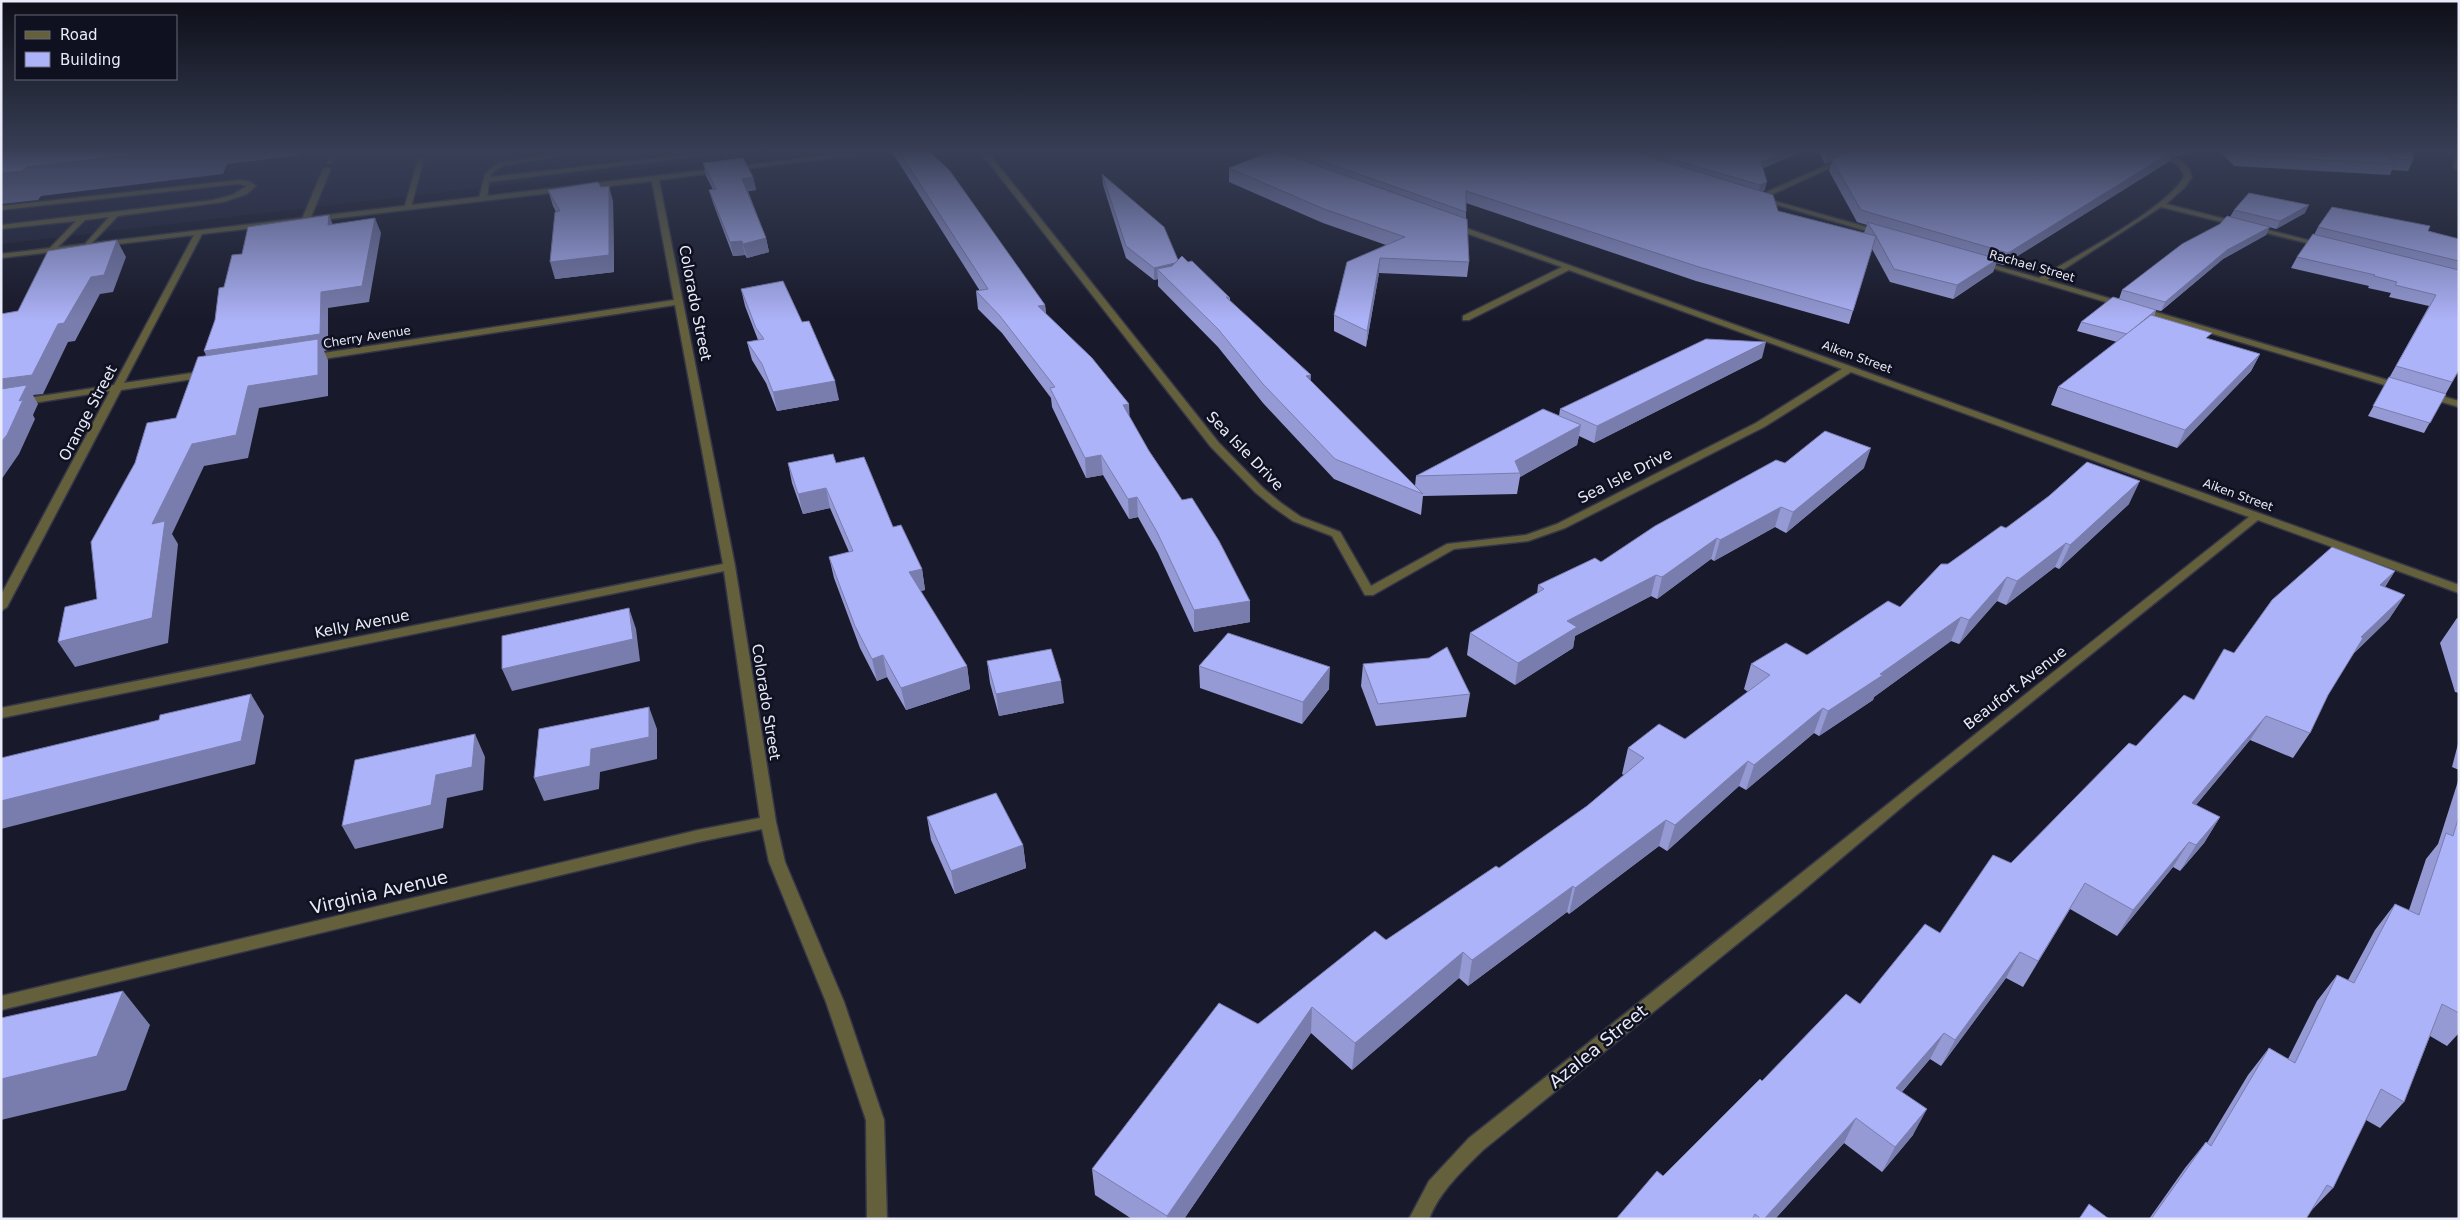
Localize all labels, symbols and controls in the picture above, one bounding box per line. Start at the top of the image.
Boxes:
legend [15,15,178,80]
text: Road [60,26,98,44]
text: Building [60,51,121,69]
street label: Colorado Street [675,244,715,362]
street label: Rachael Street [1988,247,2076,285]
street label: Cherry Avenue [322,323,412,351]
street label: Aiken Street [1820,338,1894,376]
street label: Orange Street [55,362,121,464]
street label: Sea Isle Drive [1203,408,1287,494]
street label: Sea Isle Drive [1575,445,1675,507]
street label: Aiken Street [2201,476,2275,514]
street label: Kelly Avenue [313,606,411,642]
street label: Beaufort Avenue [1960,642,2070,734]
street label: Colorado Street [748,643,784,761]
street label: Virginia Avenue [308,866,450,918]
street label: Azalea Street [1545,1000,1651,1092]

